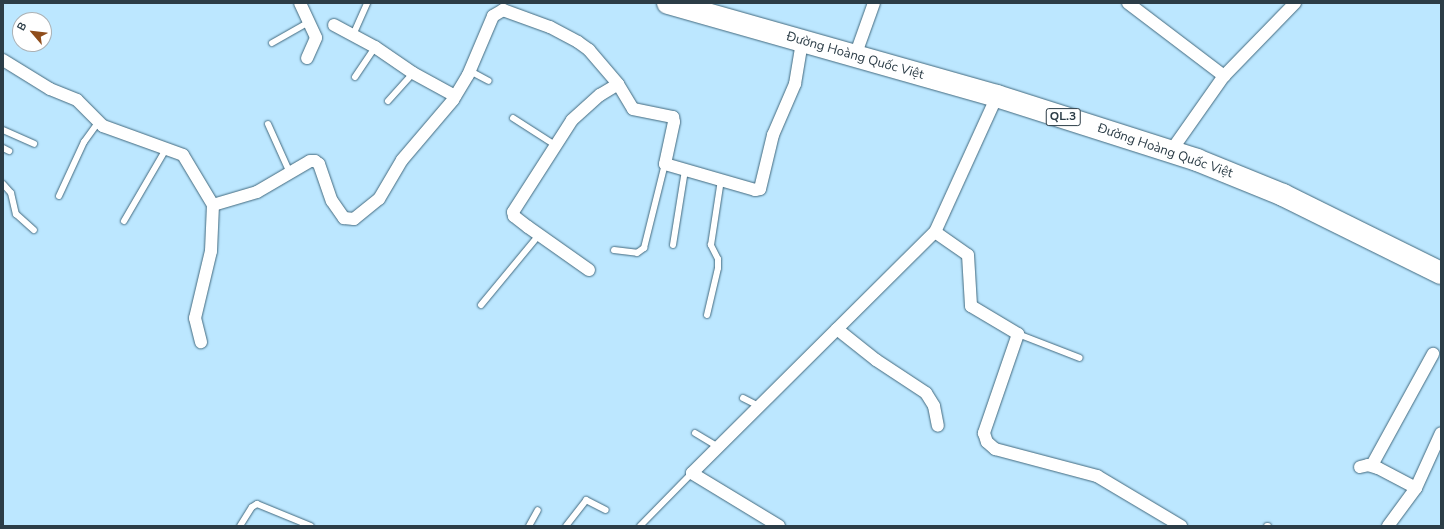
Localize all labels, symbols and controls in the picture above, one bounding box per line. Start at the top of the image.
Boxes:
north arrow [12,12,52,52]
text: B [13,20,30,33]
street label: Đường Hoàng Quốc Việt [785,29,925,83]
road number: QL.3 [1045,107,1081,127]
street label: Đường Hoàng Quốc Việt [1095,120,1235,182]

